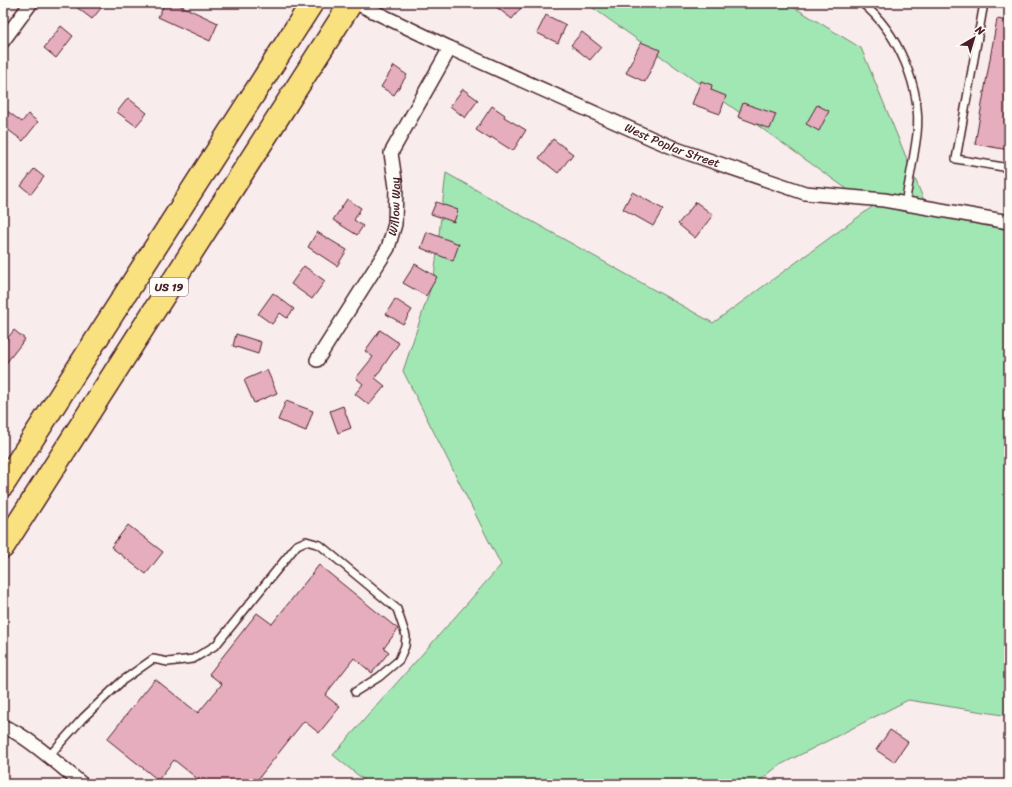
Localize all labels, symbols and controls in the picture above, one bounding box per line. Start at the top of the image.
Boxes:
north arrow [954,18,994,58]
text: N [970,20,989,41]
street label: West Poplar Street [621,117,723,174]
street label: Willow Way [381,175,407,238]
road number: US 19 [150,278,188,296]

